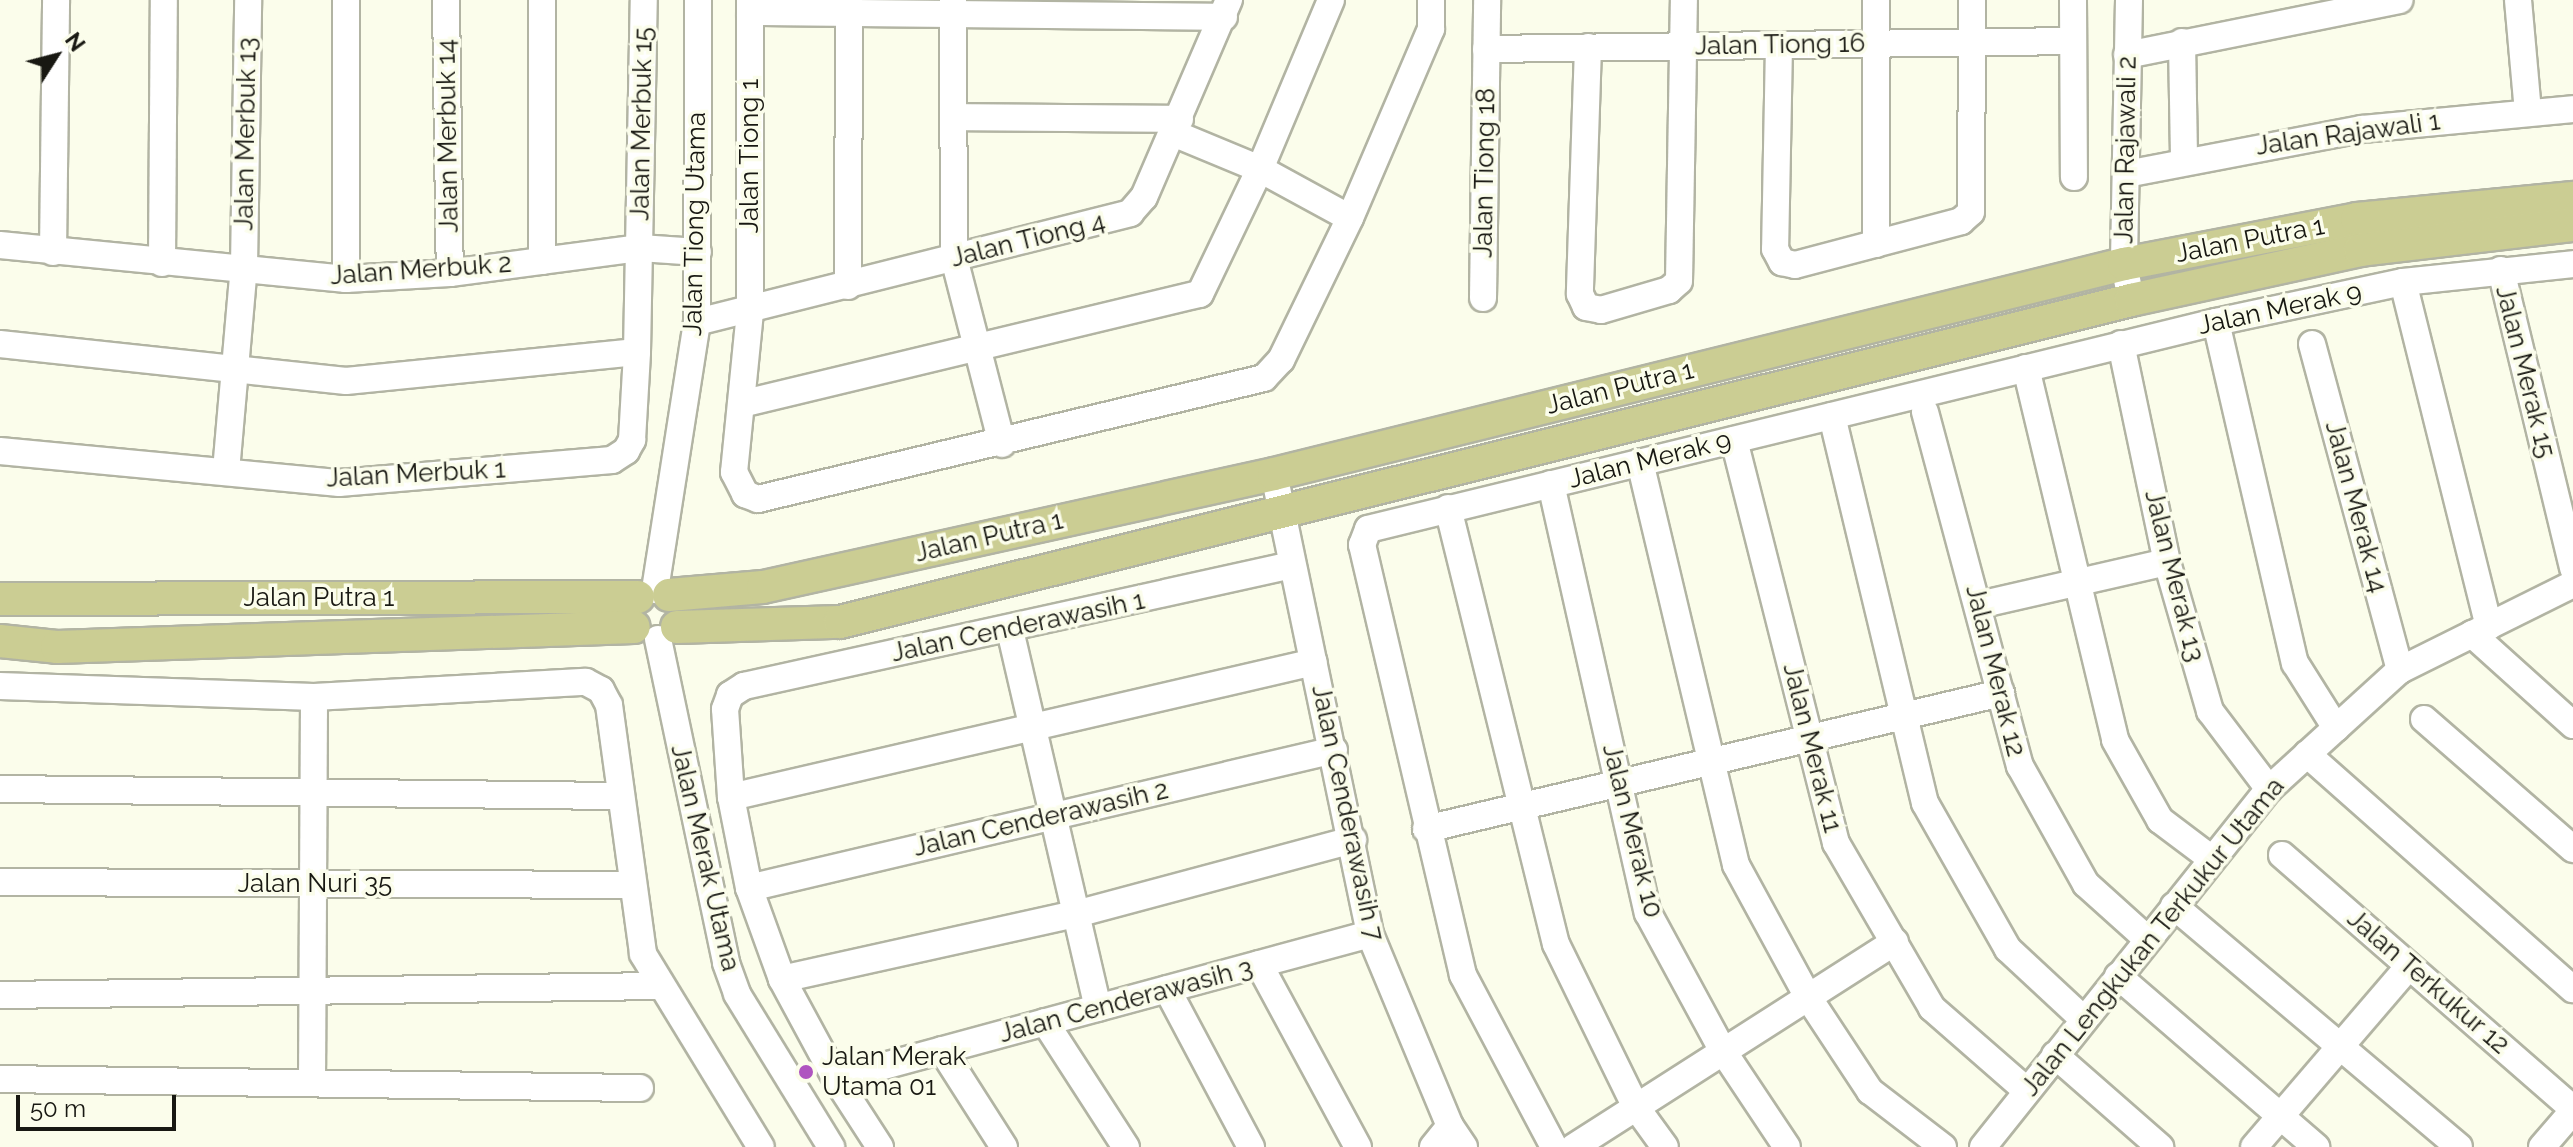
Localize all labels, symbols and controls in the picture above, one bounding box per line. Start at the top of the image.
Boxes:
north arrow [16,16,96,96]
text: N [60,27,91,56]
street label: Jalan Merbuk 15 [625,27,659,221]
street label: Jalan Tiong 16 [1694,28,1866,62]
street label: Jalan Merbuk 13 [229,37,263,231]
street label: Jalan Merbuk 14 [431,39,465,233]
street label: Jalan Rajawali 2 [2109,56,2143,244]
street label: Jalan Tiong 1 [734,78,766,234]
street label: Jalan Tiong 18 [1468,87,1502,259]
street label: Jalan Rajawali 1 [2254,106,2442,162]
street label: Jalan Tiong Utama [677,111,713,337]
street label: Jalan Tiong 4 [947,206,1109,274]
street label: Jalan Putra 1 [2173,210,2327,270]
street label: Jalan Merbuk 2 [329,248,513,292]
street label: Jalan Merak 9 [2195,276,2365,342]
street label: Jalan Merak 15 [2489,283,2561,461]
street label: Jalan Putra 1 [1543,355,1697,421]
street label: Jalan Merak 14 [2318,418,2394,596]
street label: Jalan Merak 9 [1566,425,1734,495]
street label: Jalan Merbuk 1 [326,454,506,494]
street label: Jalan Merak 13 [2138,487,2210,665]
street label: Jalan Putra 1 [912,505,1066,569]
street label: Jalan Putra 1 [244,582,394,614]
street label: Jalan Merak 12 [1959,582,2031,760]
street label: Jalan Cenderawasih 1 [889,585,1147,669]
street label: Jalan Merak 11 [1776,660,1848,836]
street label: Jalan Cenderawasih 7 [1305,682,1389,944]
street label: Jalan Merak 10 [1595,741,1669,921]
street label: Jalan Merak Utama [664,742,746,974]
street label: Jalan Lengkukan Terkukur Utama [2014,771,2292,1103]
street label: Jalan Cenderawasih 2 [911,774,1171,864]
street label: Jalan Nuri 35 [238,868,392,900]
street label: Jalan Terkukur 12 [2340,903,2516,1061]
street label: Jalan Cenderawasih 3 [996,952,1256,1050]
place label: Jalan Merak Utama 01 [822,1041,966,1102]
marker: Jalan Merak Utama 01 [797,1063,815,1081]
scale bar [20,1079,180,1129]
text: 50 m [30,1094,86,1123]

